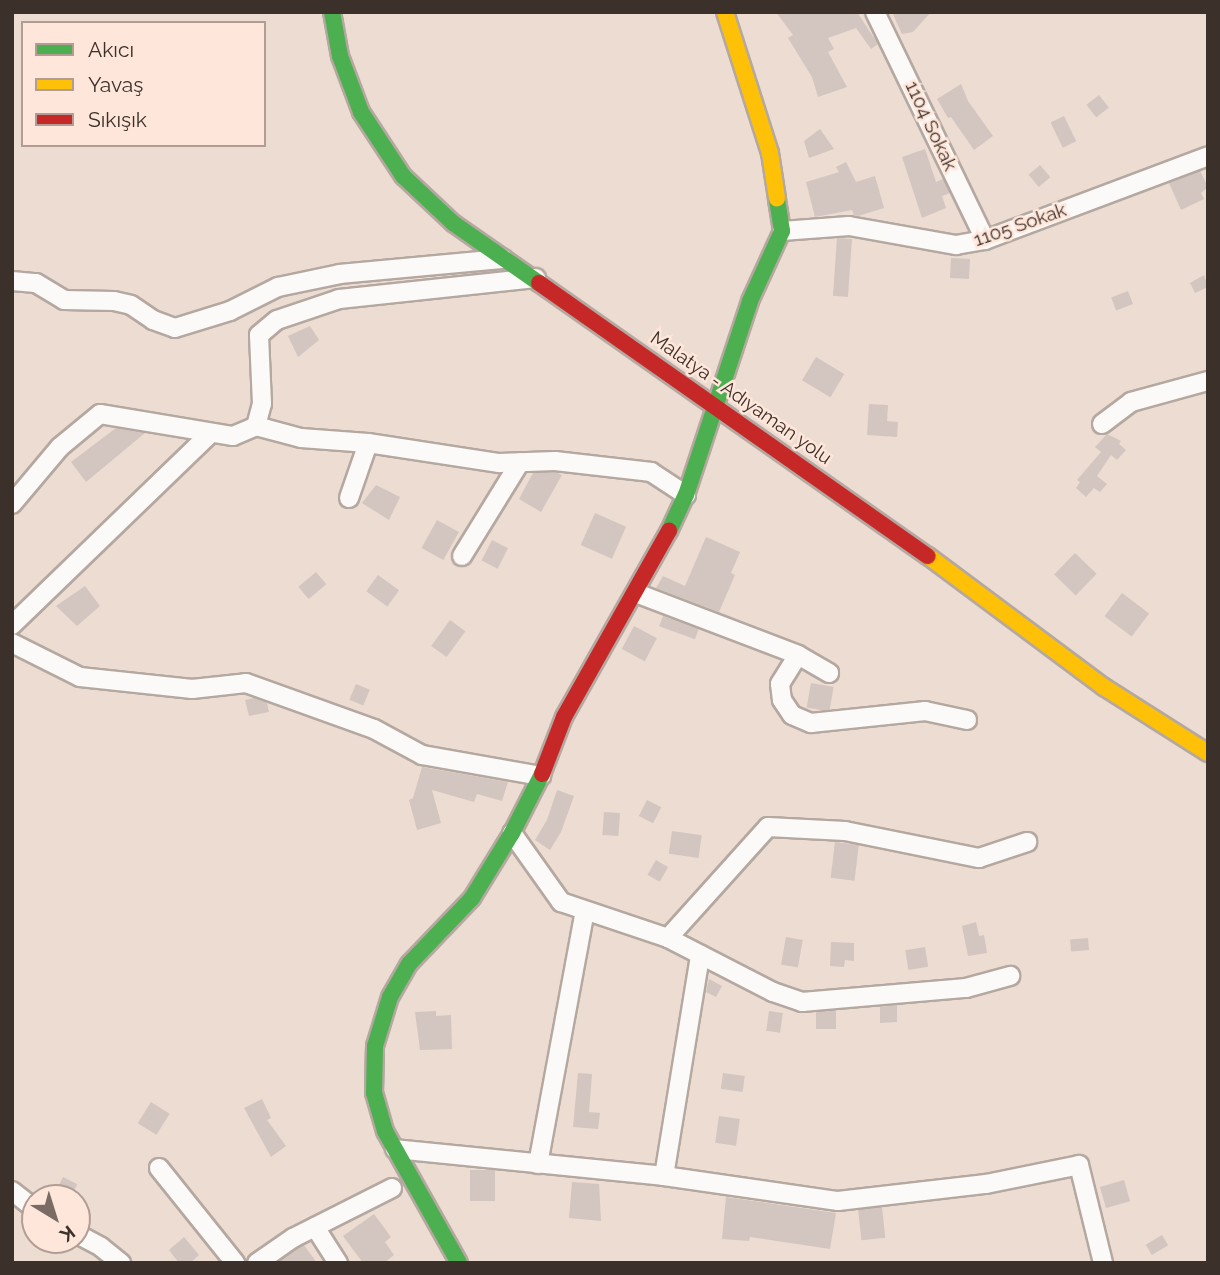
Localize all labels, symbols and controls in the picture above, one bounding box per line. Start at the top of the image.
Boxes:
legend [21,21,266,147]
text: Akıcı [88,37,134,62]
text: Yavaş [88,72,143,97]
street label: 1104 Sokak [900,77,962,175]
text: Sıkışık [88,107,147,132]
street label: 1105 Sokak [971,199,1069,251]
street label: Malatya - Adıyaman yolu [646,326,836,470]
north arrow [21,1184,91,1254]
text: K [56,1221,79,1247]

